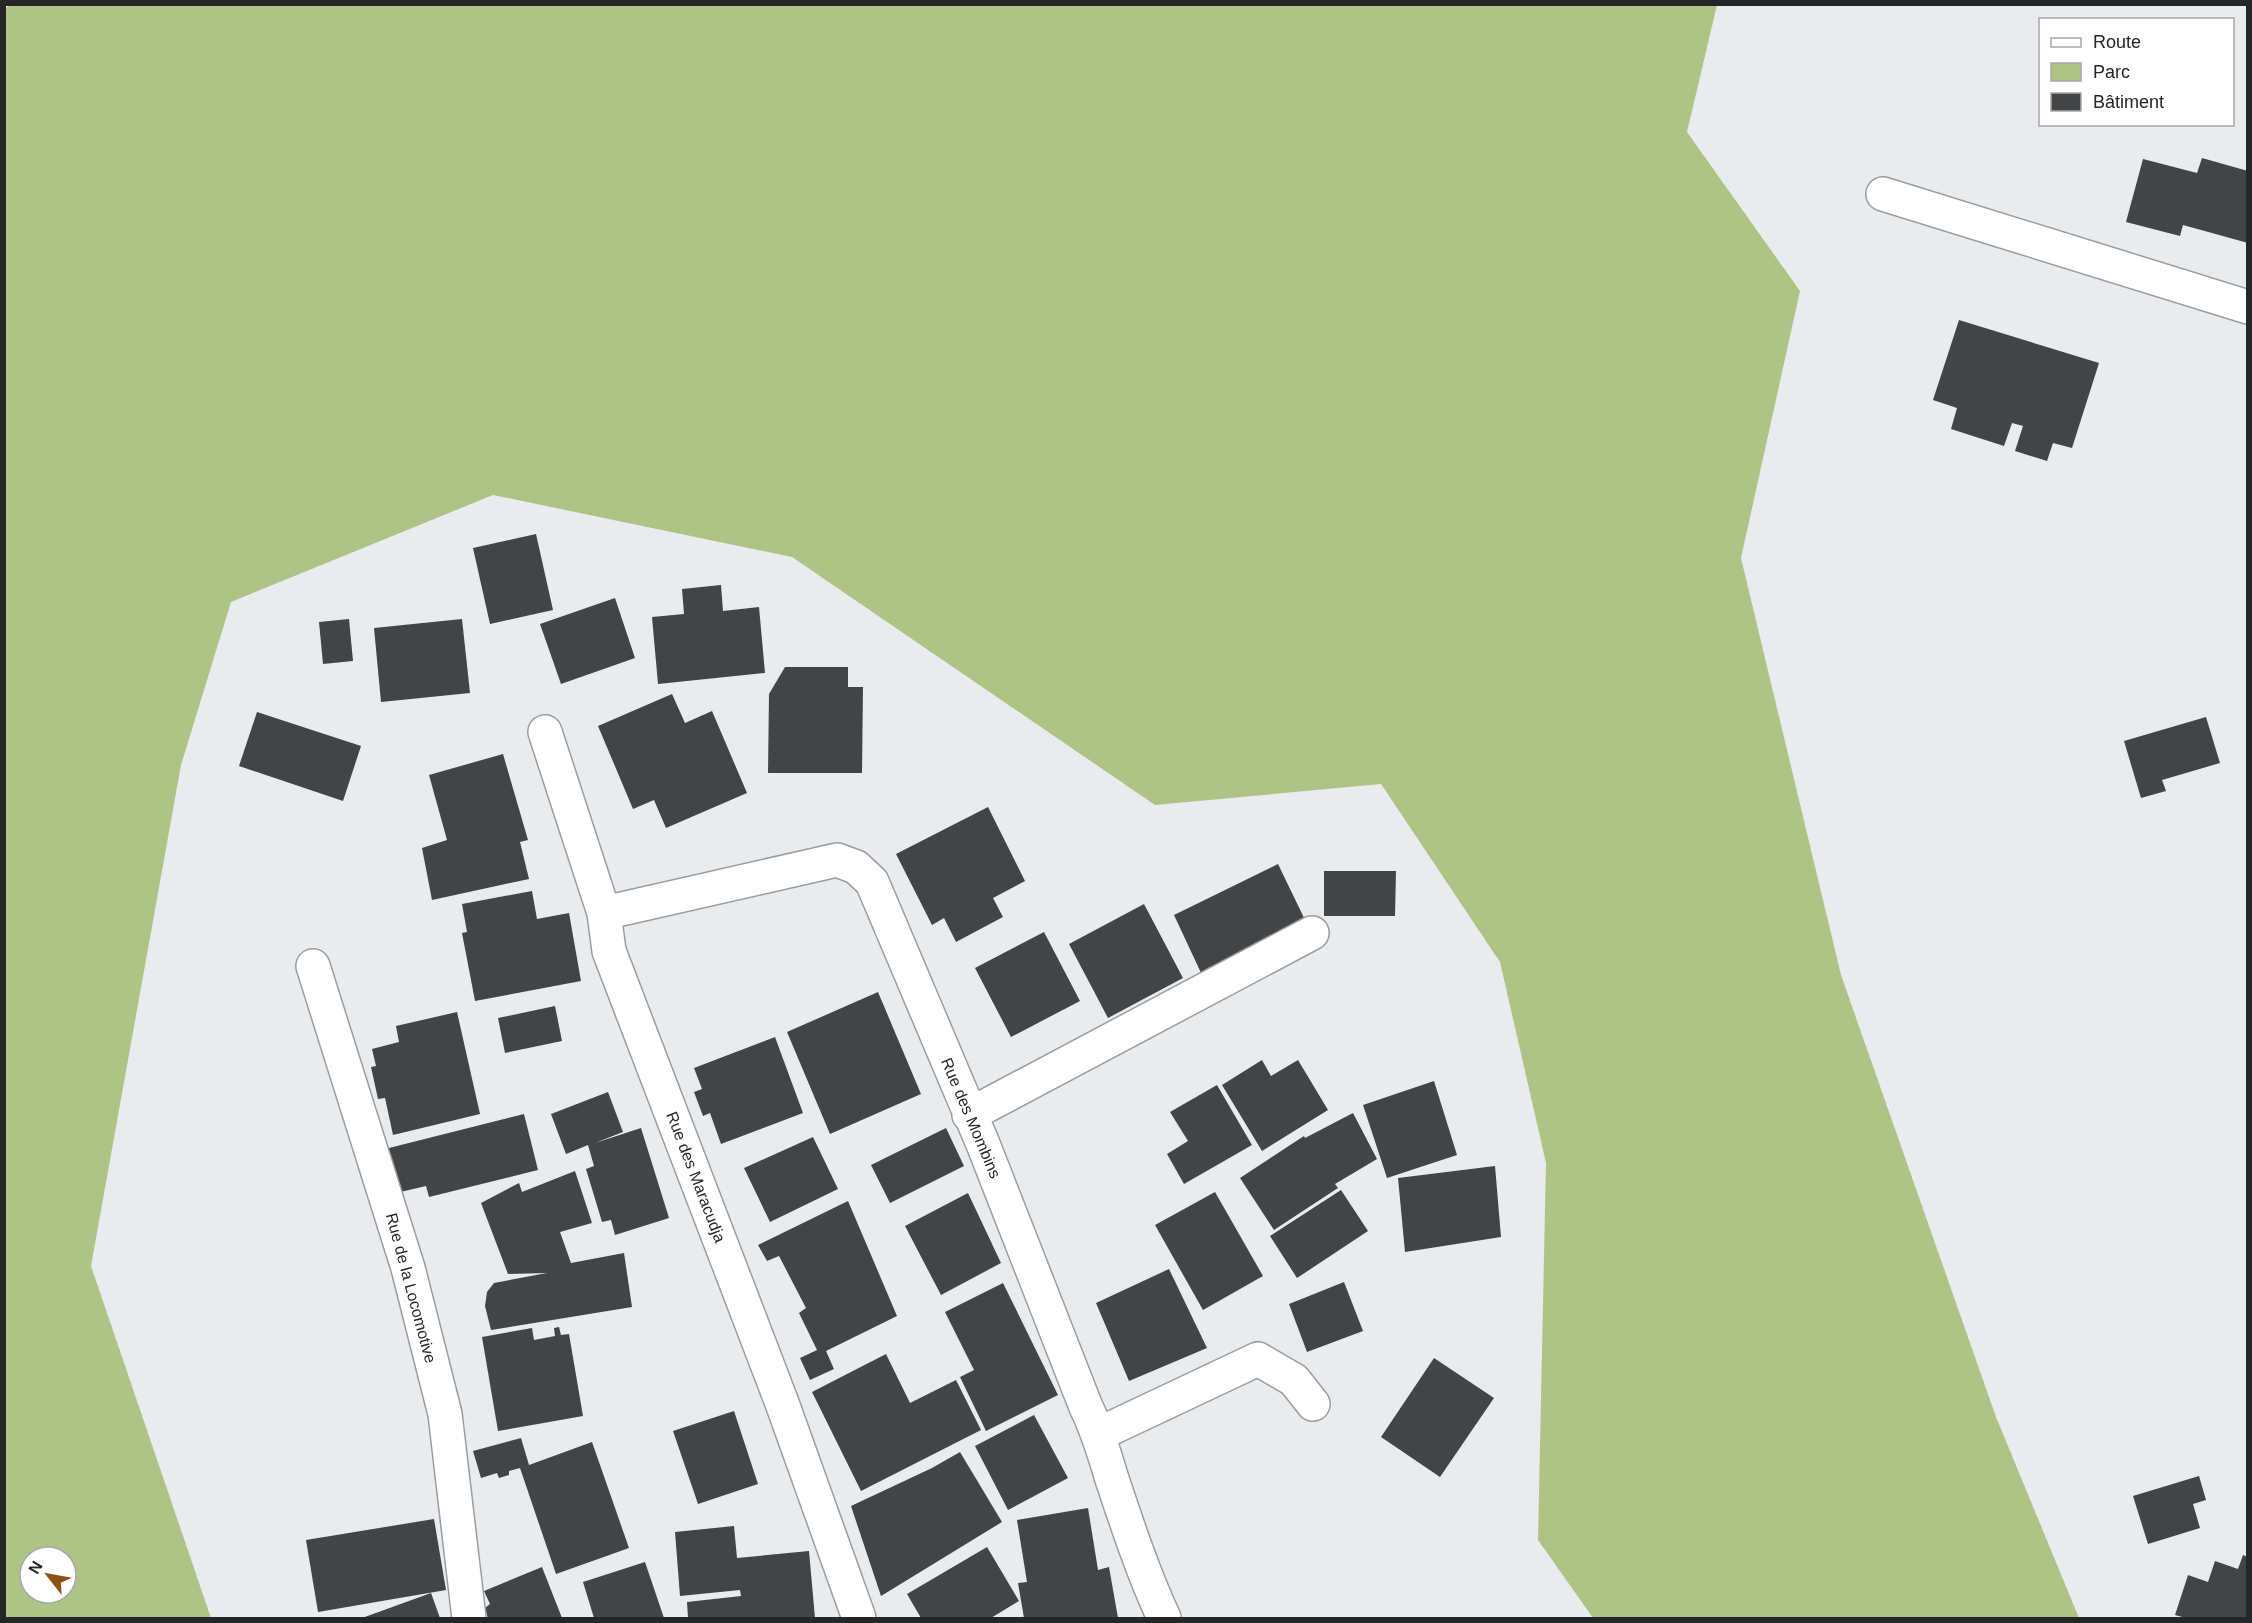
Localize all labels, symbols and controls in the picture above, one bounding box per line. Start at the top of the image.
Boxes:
legend [2039,18,2234,126]
text: Route [2093,32,2141,52]
text: Parc [2093,62,2130,82]
text: Bâtiment [2093,92,2164,112]
street label: Rue des Mombins [938,1055,1004,1181]
street label: Rue des Maracudja [663,1109,729,1245]
street label: Rue de la Locomotive [383,1211,439,1365]
north arrow [18,1545,78,1605]
text: N [25,1558,46,1577]

